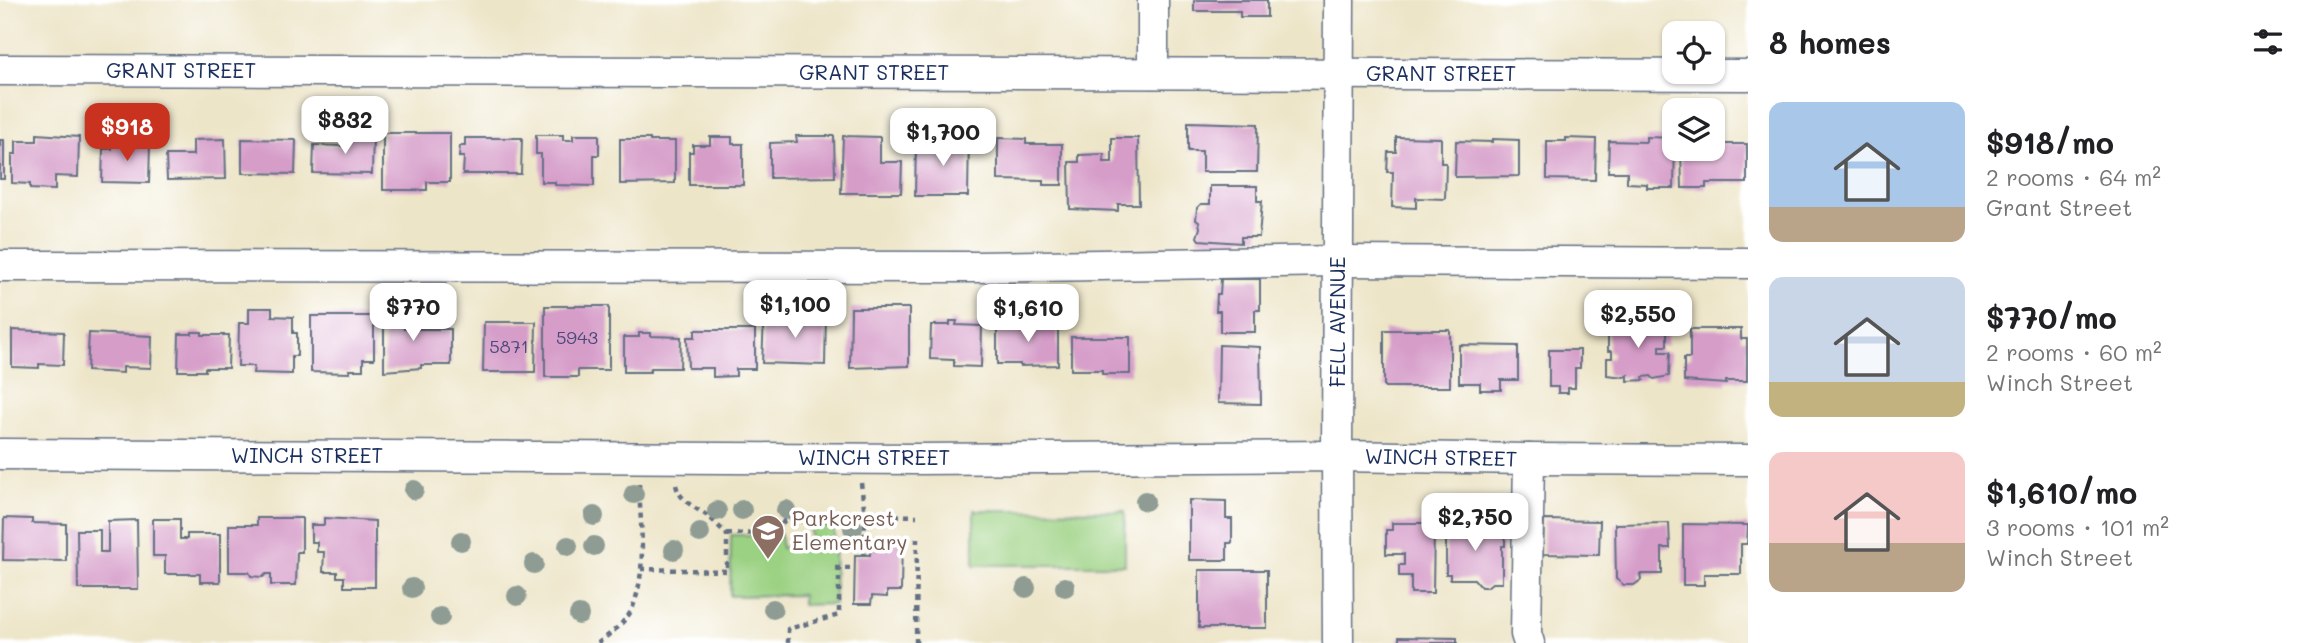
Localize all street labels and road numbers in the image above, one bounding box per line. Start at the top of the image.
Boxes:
street label: GRANT STREET [106,56,256,83]
street label: GRANT STREET [799,58,949,85]
street label: GRANT STREET [1366,59,1516,86]
street label: FELL AVENUE [1323,256,1350,388]
street label: WINCH STREET [231,441,383,468]
street label: WINCH STREET [1365,442,1518,471]
street label: WINCH STREET [798,443,950,470]

